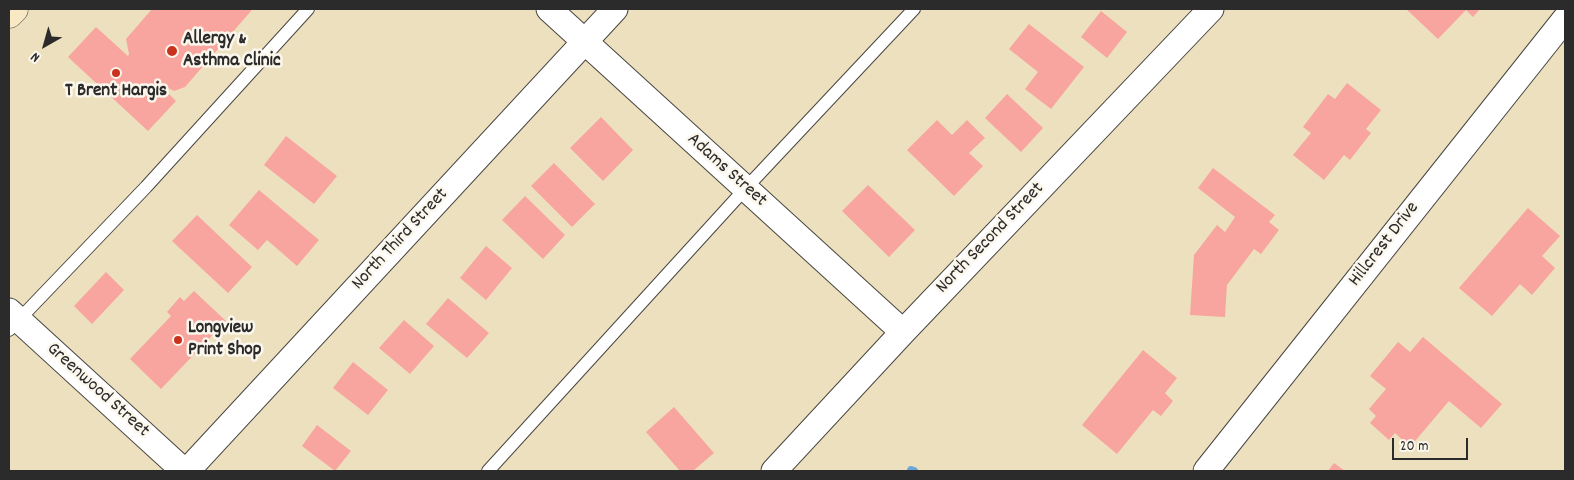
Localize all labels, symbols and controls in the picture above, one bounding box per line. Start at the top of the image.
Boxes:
north arrow [20,20,70,70]
place label: Allergy & Asthma Clinic [183,29,281,73]
marker: Allergy & Asthma Clinic [165,44,179,58]
text: N [27,47,45,67]
marker: T Brent Hargis [110,67,122,79]
place label: T Brent Hargis [65,81,167,103]
street label: Adams Street [681,129,771,213]
street label: North Second Street [932,179,1050,299]
street label: North Third Street [348,184,454,296]
street label: Hillcrest Drive [1345,198,1425,292]
place label: Longview Print Shop [188,318,262,362]
marker: Longview Print Shop [172,334,184,346]
street label: Greenwood Street [41,339,153,443]
scale bar [1394,428,1470,460]
text: 20 m [1400,436,1428,458]

